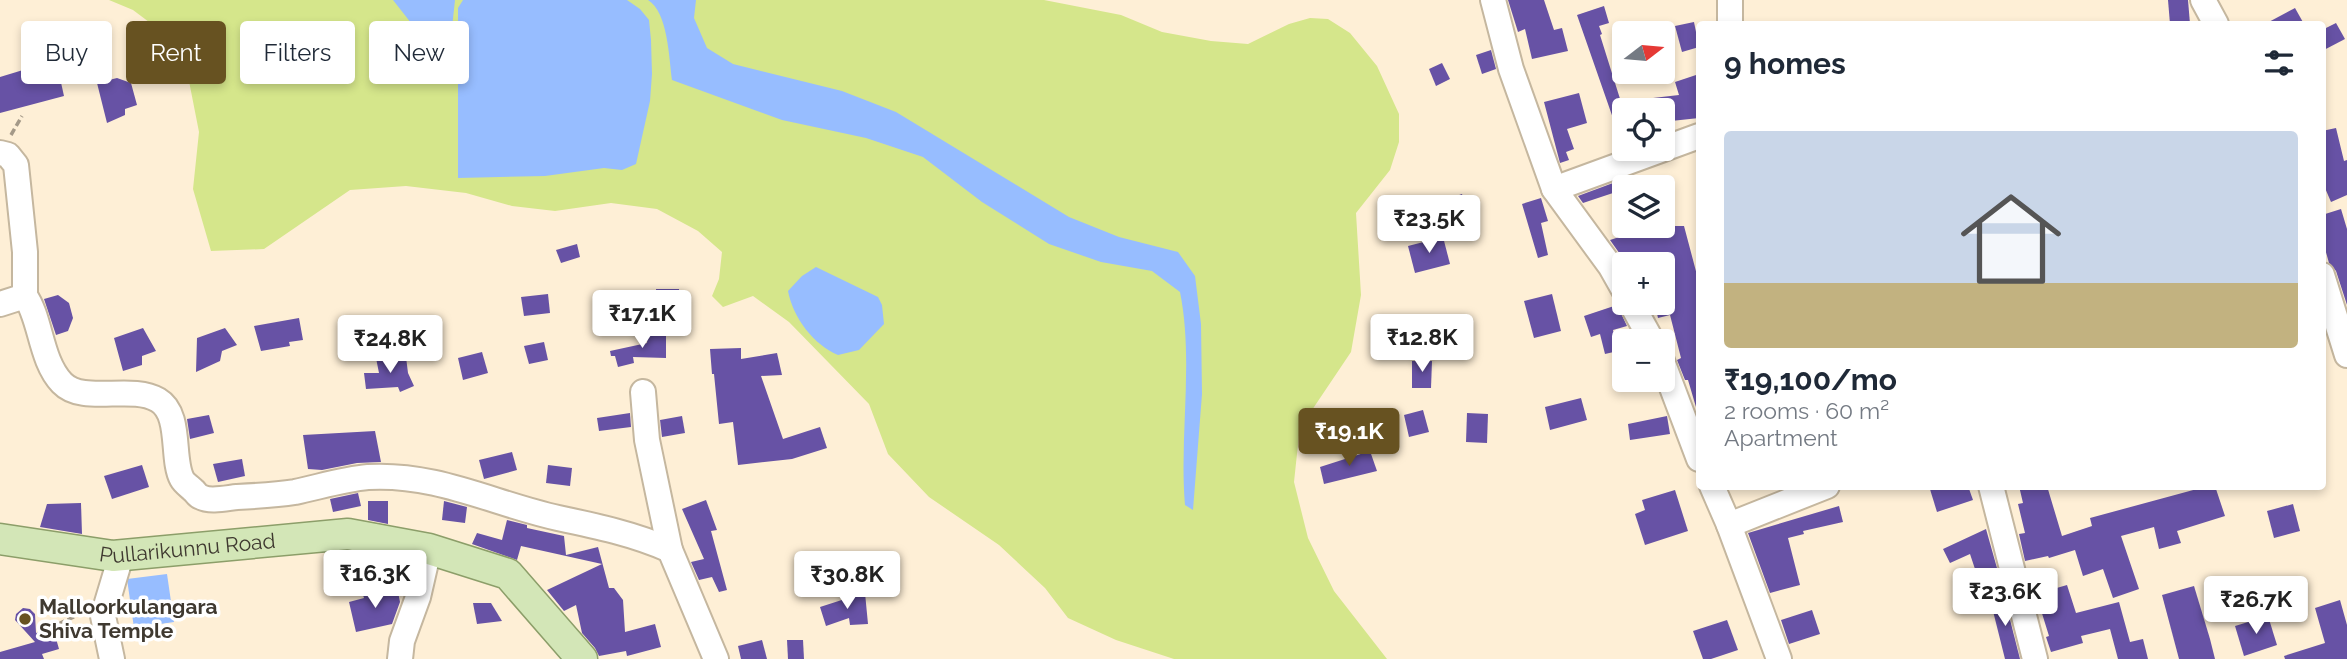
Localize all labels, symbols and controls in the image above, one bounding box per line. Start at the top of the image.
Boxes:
chip: Buy [21,21,112,84]
chip: Rent [126,21,226,84]
chip: Filters [240,21,355,84]
chip: New [369,21,469,84]
north arrow [1612,21,1675,84]
map controls [1612,21,1675,392]
icon: filters [2260,44,2298,82]
text: 9 homes [1724,46,1846,81]
button: locate [1612,98,1675,161]
button: layers [1612,175,1675,238]
icon: home [1948,176,2074,302]
pin: ₹23.5K [1372,196,1486,255]
text: ₹23.5K [1393,204,1465,231]
button: + [1612,252,1675,315]
pin: ₹17.1K [585,290,699,350]
text: ₹17.1K [608,299,676,326]
pin: ₹12.8K [1365,314,1479,374]
pin: ₹24.8K [333,316,447,375]
text: ₹12.8K [1386,323,1458,350]
text: ₹24.8K [354,324,426,351]
button: − [1612,329,1675,392]
text: ₹19,100/mo [1724,362,1897,397]
text: 2 rooms · 60 m² [1724,397,1889,424]
pin: ₹19.1K [1292,408,1406,468]
text: ₹19.1K [1314,417,1384,444]
text: Apartment [1724,424,1838,451]
street label: Pullarikunnu Road [98,528,277,568]
pin: ₹16.3K [318,550,432,610]
pin: ₹30.8K [790,552,904,611]
text: ₹16.3K [339,559,411,586]
text: ₹30.8K [810,560,884,587]
pin: ₹23.6K [1948,568,2062,628]
pin: ₹26.7K [2199,576,2313,636]
text: ₹23.6K [1969,577,2041,604]
text: ₹26.7K [2220,585,2292,612]
place label: Malloorkulangara Shiva Temple [39,594,218,643]
marker: Malloorkulangara Shiva Temple [17,611,33,627]

